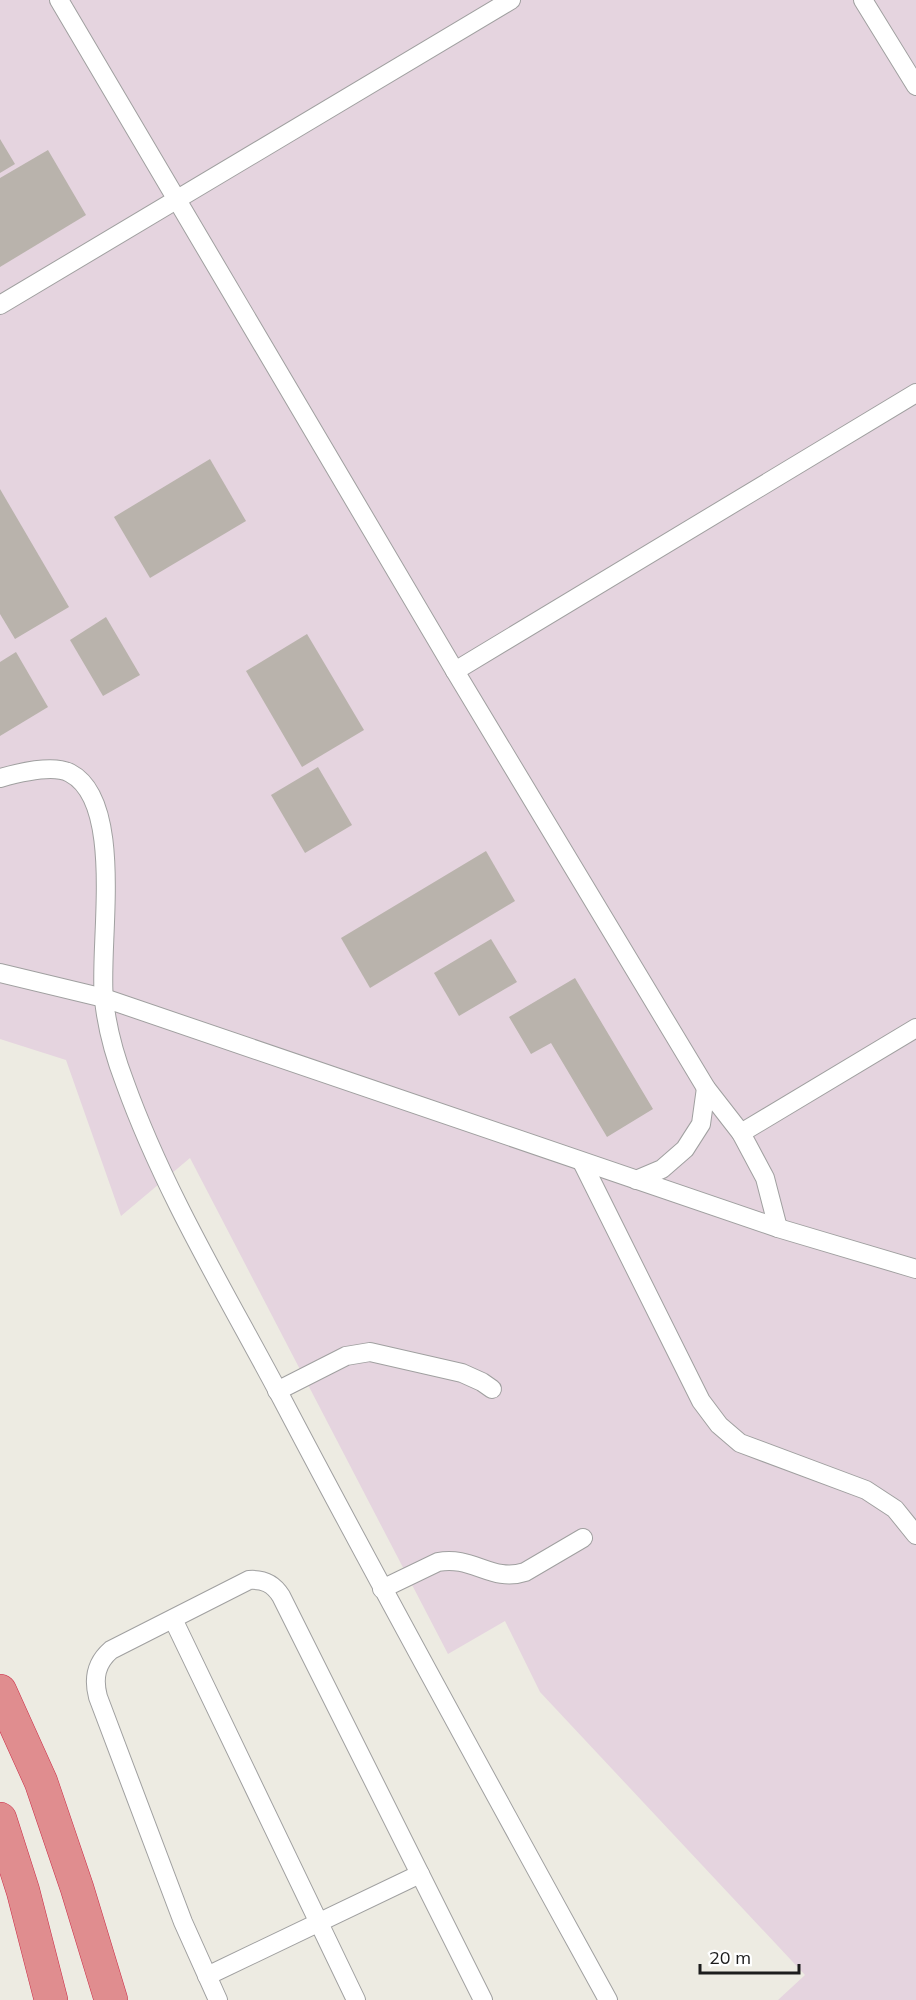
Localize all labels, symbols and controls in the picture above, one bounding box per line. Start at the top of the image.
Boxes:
scale bar [700,1937,799,1975]
text: 20 m [709,1946,751,1969]

